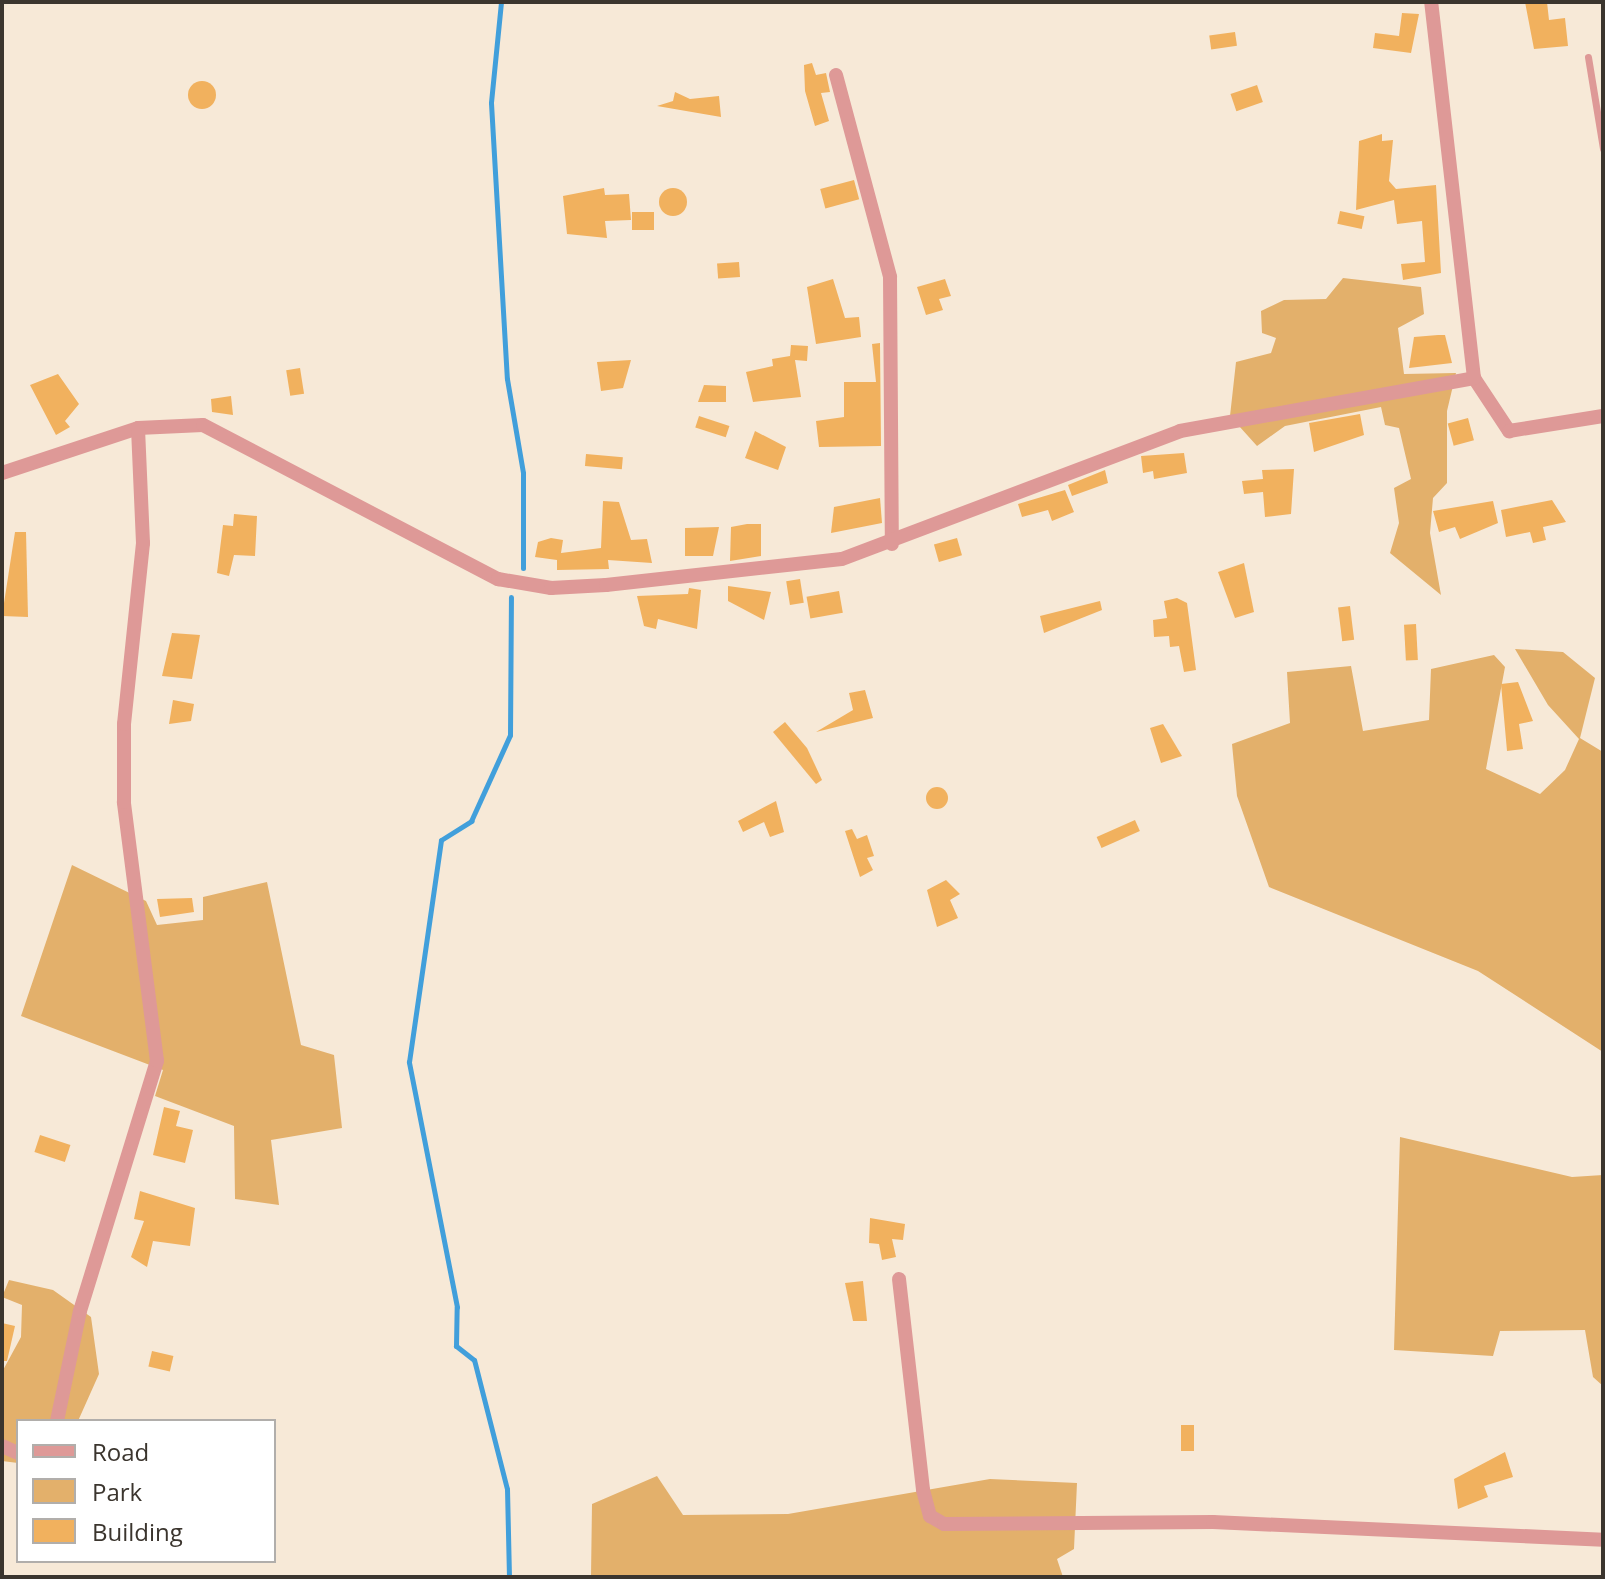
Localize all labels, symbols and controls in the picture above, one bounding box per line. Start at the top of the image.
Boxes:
legend [16,1419,276,1563]
text: Road [92,1435,149,1468]
text: Park [92,1475,142,1508]
text: Building [92,1515,183,1548]

